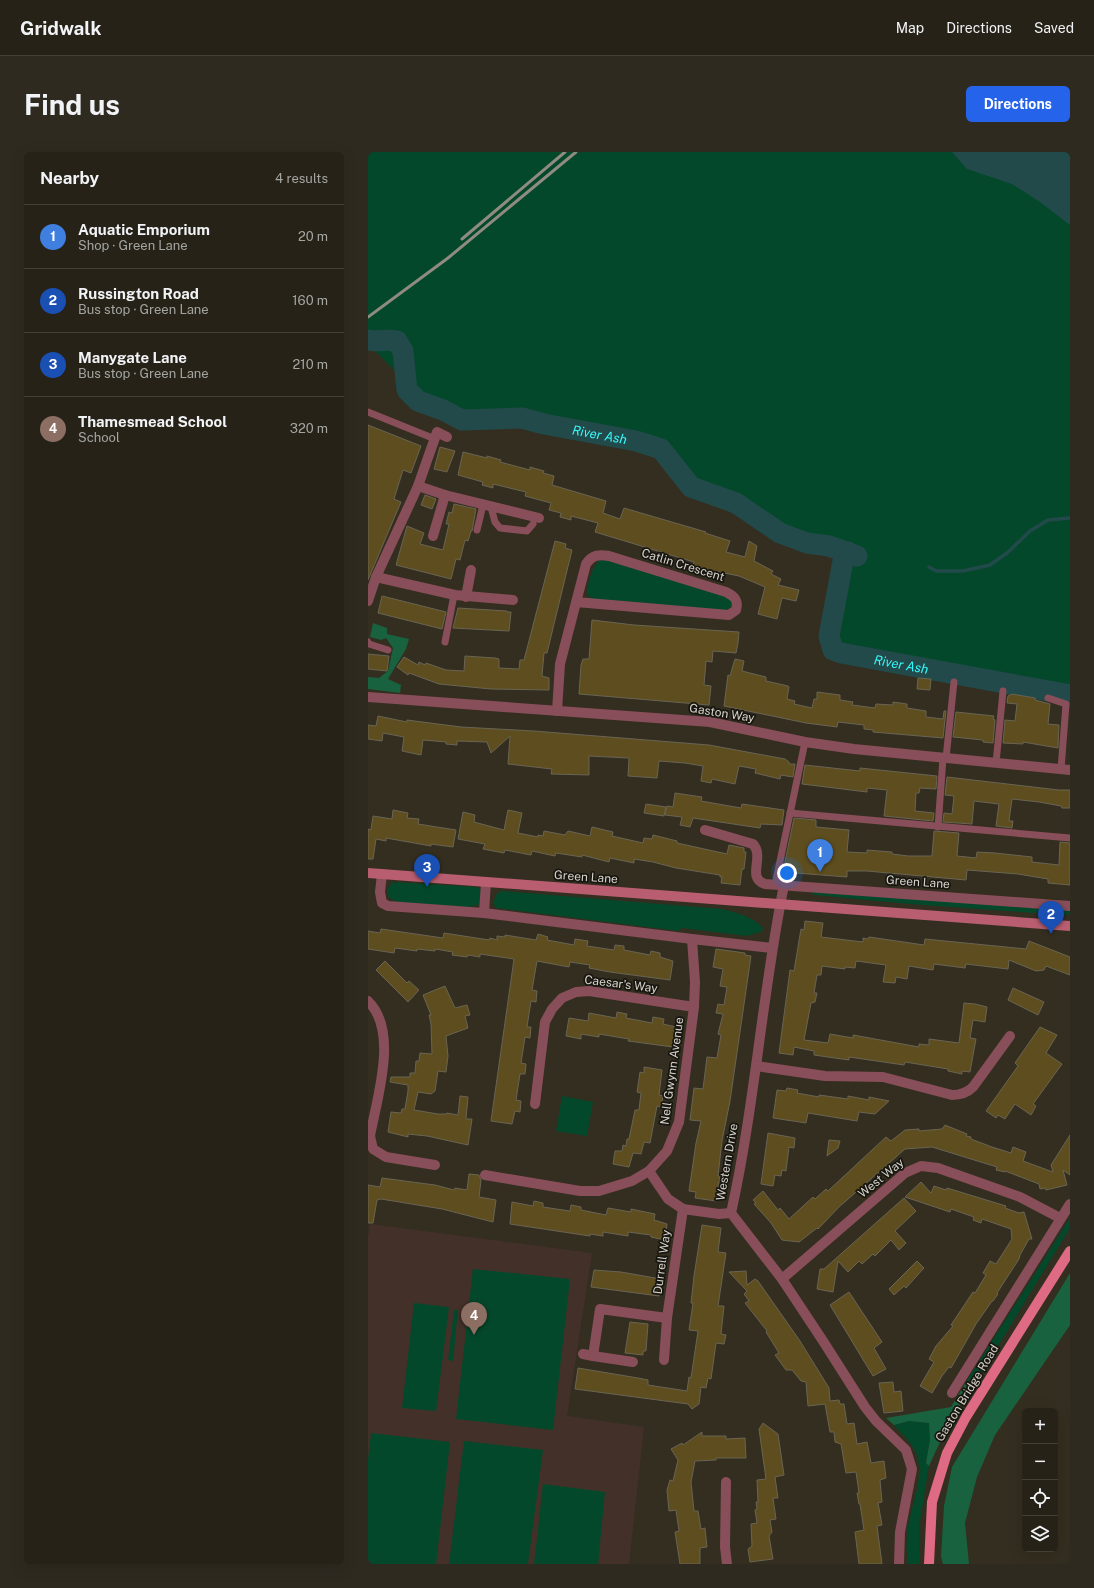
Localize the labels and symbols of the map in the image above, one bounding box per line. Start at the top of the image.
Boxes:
water label: River Ash [571,422,628,447]
street label: Catlin Crescent [640,546,726,584]
water label: River Ash [873,652,930,677]
street label: Gaston Way [688,701,756,725]
pin: 1 [807,839,833,872]
pin: 3 [414,854,440,887]
your location [777,863,797,883]
street label: Green Lane [554,868,619,886]
street label: Green Lane [886,873,951,891]
pin: 2 [1038,901,1064,934]
street label: Caesar's Way [584,973,659,996]
street label: Nell Gwynn Avenue [658,1016,687,1126]
street label: Western Drive [713,1122,741,1202]
street label: West Way [855,1155,907,1201]
street label: Durrell Way [651,1228,674,1295]
pin: 4 [461,1302,487,1335]
street label: Gaston Bridge Road [933,1342,1001,1444]

